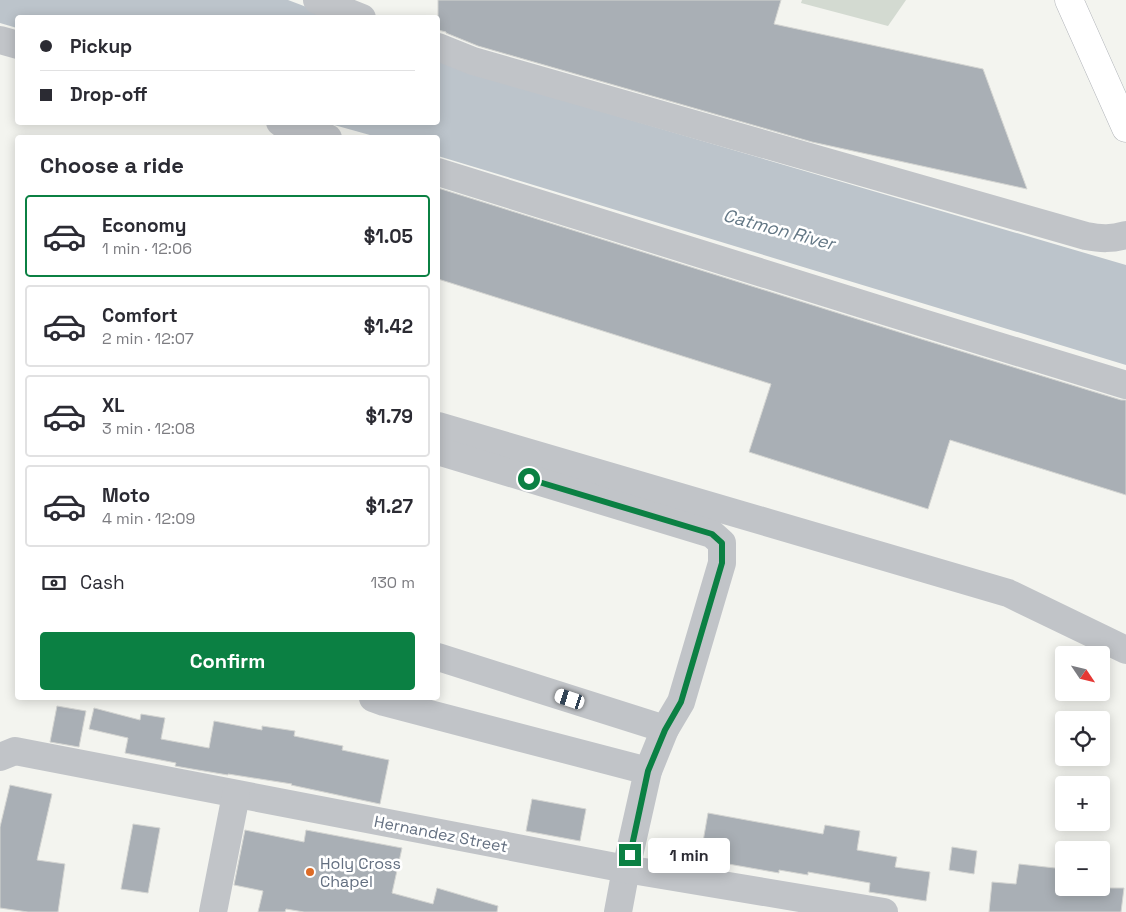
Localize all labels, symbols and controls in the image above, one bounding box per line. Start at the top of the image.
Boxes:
text: Pickup [70,34,132,59]
text: Drop-off [70,82,148,107]
text: Choose a ride [40,151,184,179]
water label: Catmon River [721,203,839,255]
text: Economy [102,213,186,238]
icon: car [42,214,87,259]
text: $1.05 [364,224,413,249]
text: 1 min · 12:06 [102,238,192,259]
text: Comfort [102,303,178,328]
icon: car [42,304,87,349]
text: $1.42 [364,314,413,339]
text: 2 min · 12:07 [102,328,194,349]
text: XL [102,393,125,418]
icon: car [42,394,87,439]
text: $1.79 [366,404,413,429]
text: 3 min · 12:08 [102,418,195,439]
route start [518,468,540,490]
text: Moto [102,483,150,508]
icon: car [42,484,87,529]
text: $1.27 [366,494,413,519]
text: 4 min · 12:09 [102,508,195,529]
icon: cash [40,569,68,597]
text: Cash [80,570,125,595]
text: 130 m [371,572,415,593]
button: Confirm [40,632,415,690]
north arrow [1055,646,1110,701]
map controls [1055,646,1110,896]
car [553,687,586,711]
button: locate [1055,711,1110,766]
button: + [1055,776,1110,831]
street label: Hernandez Street [372,811,510,857]
callout: 1 min [648,838,730,872]
button: − [1055,841,1110,896]
route end [619,844,641,866]
text: 1 min [669,845,709,866]
place label: Holy Cross Chapel [320,853,401,892]
marker: Holy Cross Chapel [304,866,316,878]

